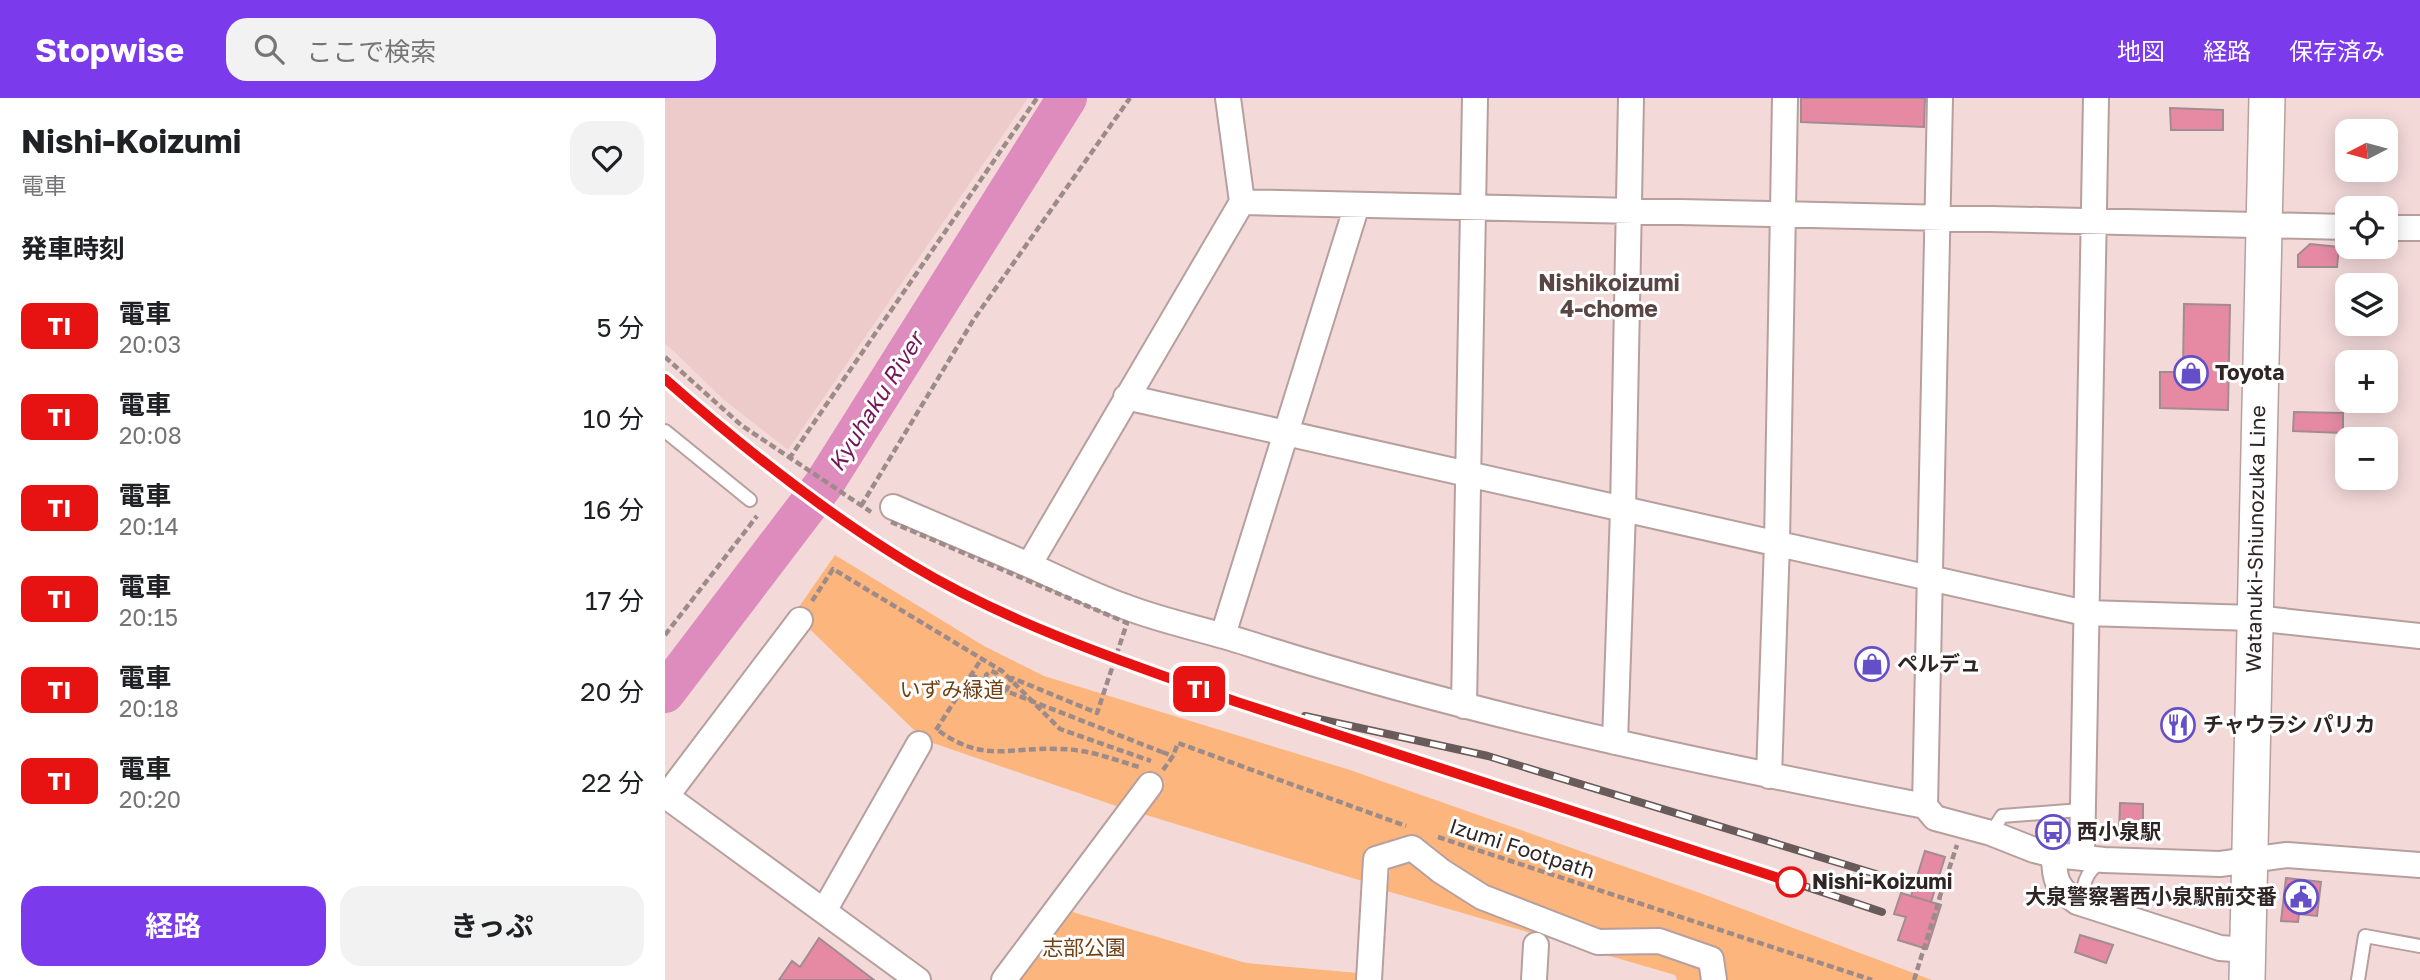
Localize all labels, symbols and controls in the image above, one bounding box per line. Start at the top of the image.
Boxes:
search box [226,18,716,81]
text: Stopwise [35,30,184,69]
icon: search [250,30,288,68]
text: ここで検索 [306,36,436,67]
text: 地図 [2117,36,2165,65]
text: 経路 [2203,36,2251,65]
text: 保存済み [2289,36,2385,65]
north arrow [2335,119,2397,182]
map controls [2335,119,2398,490]
text: Nishi-Koizumi [21,121,242,160]
button: heart [570,121,644,195]
text: 電車 [21,171,67,199]
button: locate [2335,196,2398,259]
text: 発車時刻 [21,233,125,264]
district label: Nishikoizumi 4-chome [1538,268,1680,322]
button: layers [2335,273,2398,336]
text: 電車 [119,298,171,329]
text: TI [48,311,71,340]
text: 5 分 [596,312,644,343]
water label: Kyuhaku River [821,324,931,476]
text: 20:03 [119,330,181,358]
button: + [2335,350,2398,413]
shop icon: Toyota [2172,354,2210,392]
place label: Toyota [2215,359,2284,385]
text: 電車 [119,389,171,420]
text: TI [48,402,71,431]
text: 10 分 [583,403,644,434]
street label: Watanuki-Shiunozuka Line [2240,405,2270,673]
text: 20:08 [119,421,182,449]
button: − [2335,427,2398,490]
text: 電車 [119,480,171,511]
text: TI [48,493,71,522]
text: 16 分 [583,494,644,525]
text: 20:14 [119,512,179,540]
text: 電車 [119,571,171,602]
text: TI [48,584,71,613]
text: 17 分 [585,585,644,616]
text: 20:15 [119,603,178,631]
shop icon: ペルデュ [1853,645,1891,683]
place label: ペルデュ [1897,650,1981,676]
text: 電車 [119,662,171,693]
line badge: TI [1168,666,1231,712]
text: TI [1187,674,1211,703]
text: TI [48,675,71,704]
text: 20 分 [580,676,644,707]
park label: いずみ緑道 [900,676,1005,702]
text: 20:18 [119,694,179,722]
restaurant icon: チャウラシ パリカ [2159,706,2197,744]
place label: チャウラシ パリカ [2203,711,2376,737]
text: 電車 [119,753,171,784]
text: TI [48,766,71,795]
text: 22 分 [581,767,644,798]
text: 20:20 [119,785,181,813]
street label: Izumi Footpath [1446,812,1598,884]
bus stop icon: 西小泉駅 [2034,813,2072,851]
place label: 西小泉駅 [2077,818,2161,844]
marker: Nishi-Koizumi [1776,867,1806,897]
place label: Nishi-Koizumi [1812,868,1952,894]
public building icon: 大泉警察署西小泉駅前交番 [2282,878,2320,916]
place label: 大泉警察署西小泉駅前交番 [2025,883,2277,909]
button: 経路 [21,886,326,966]
button: きっぷ [340,886,644,966]
park label: 志部公園 [1042,934,1126,960]

